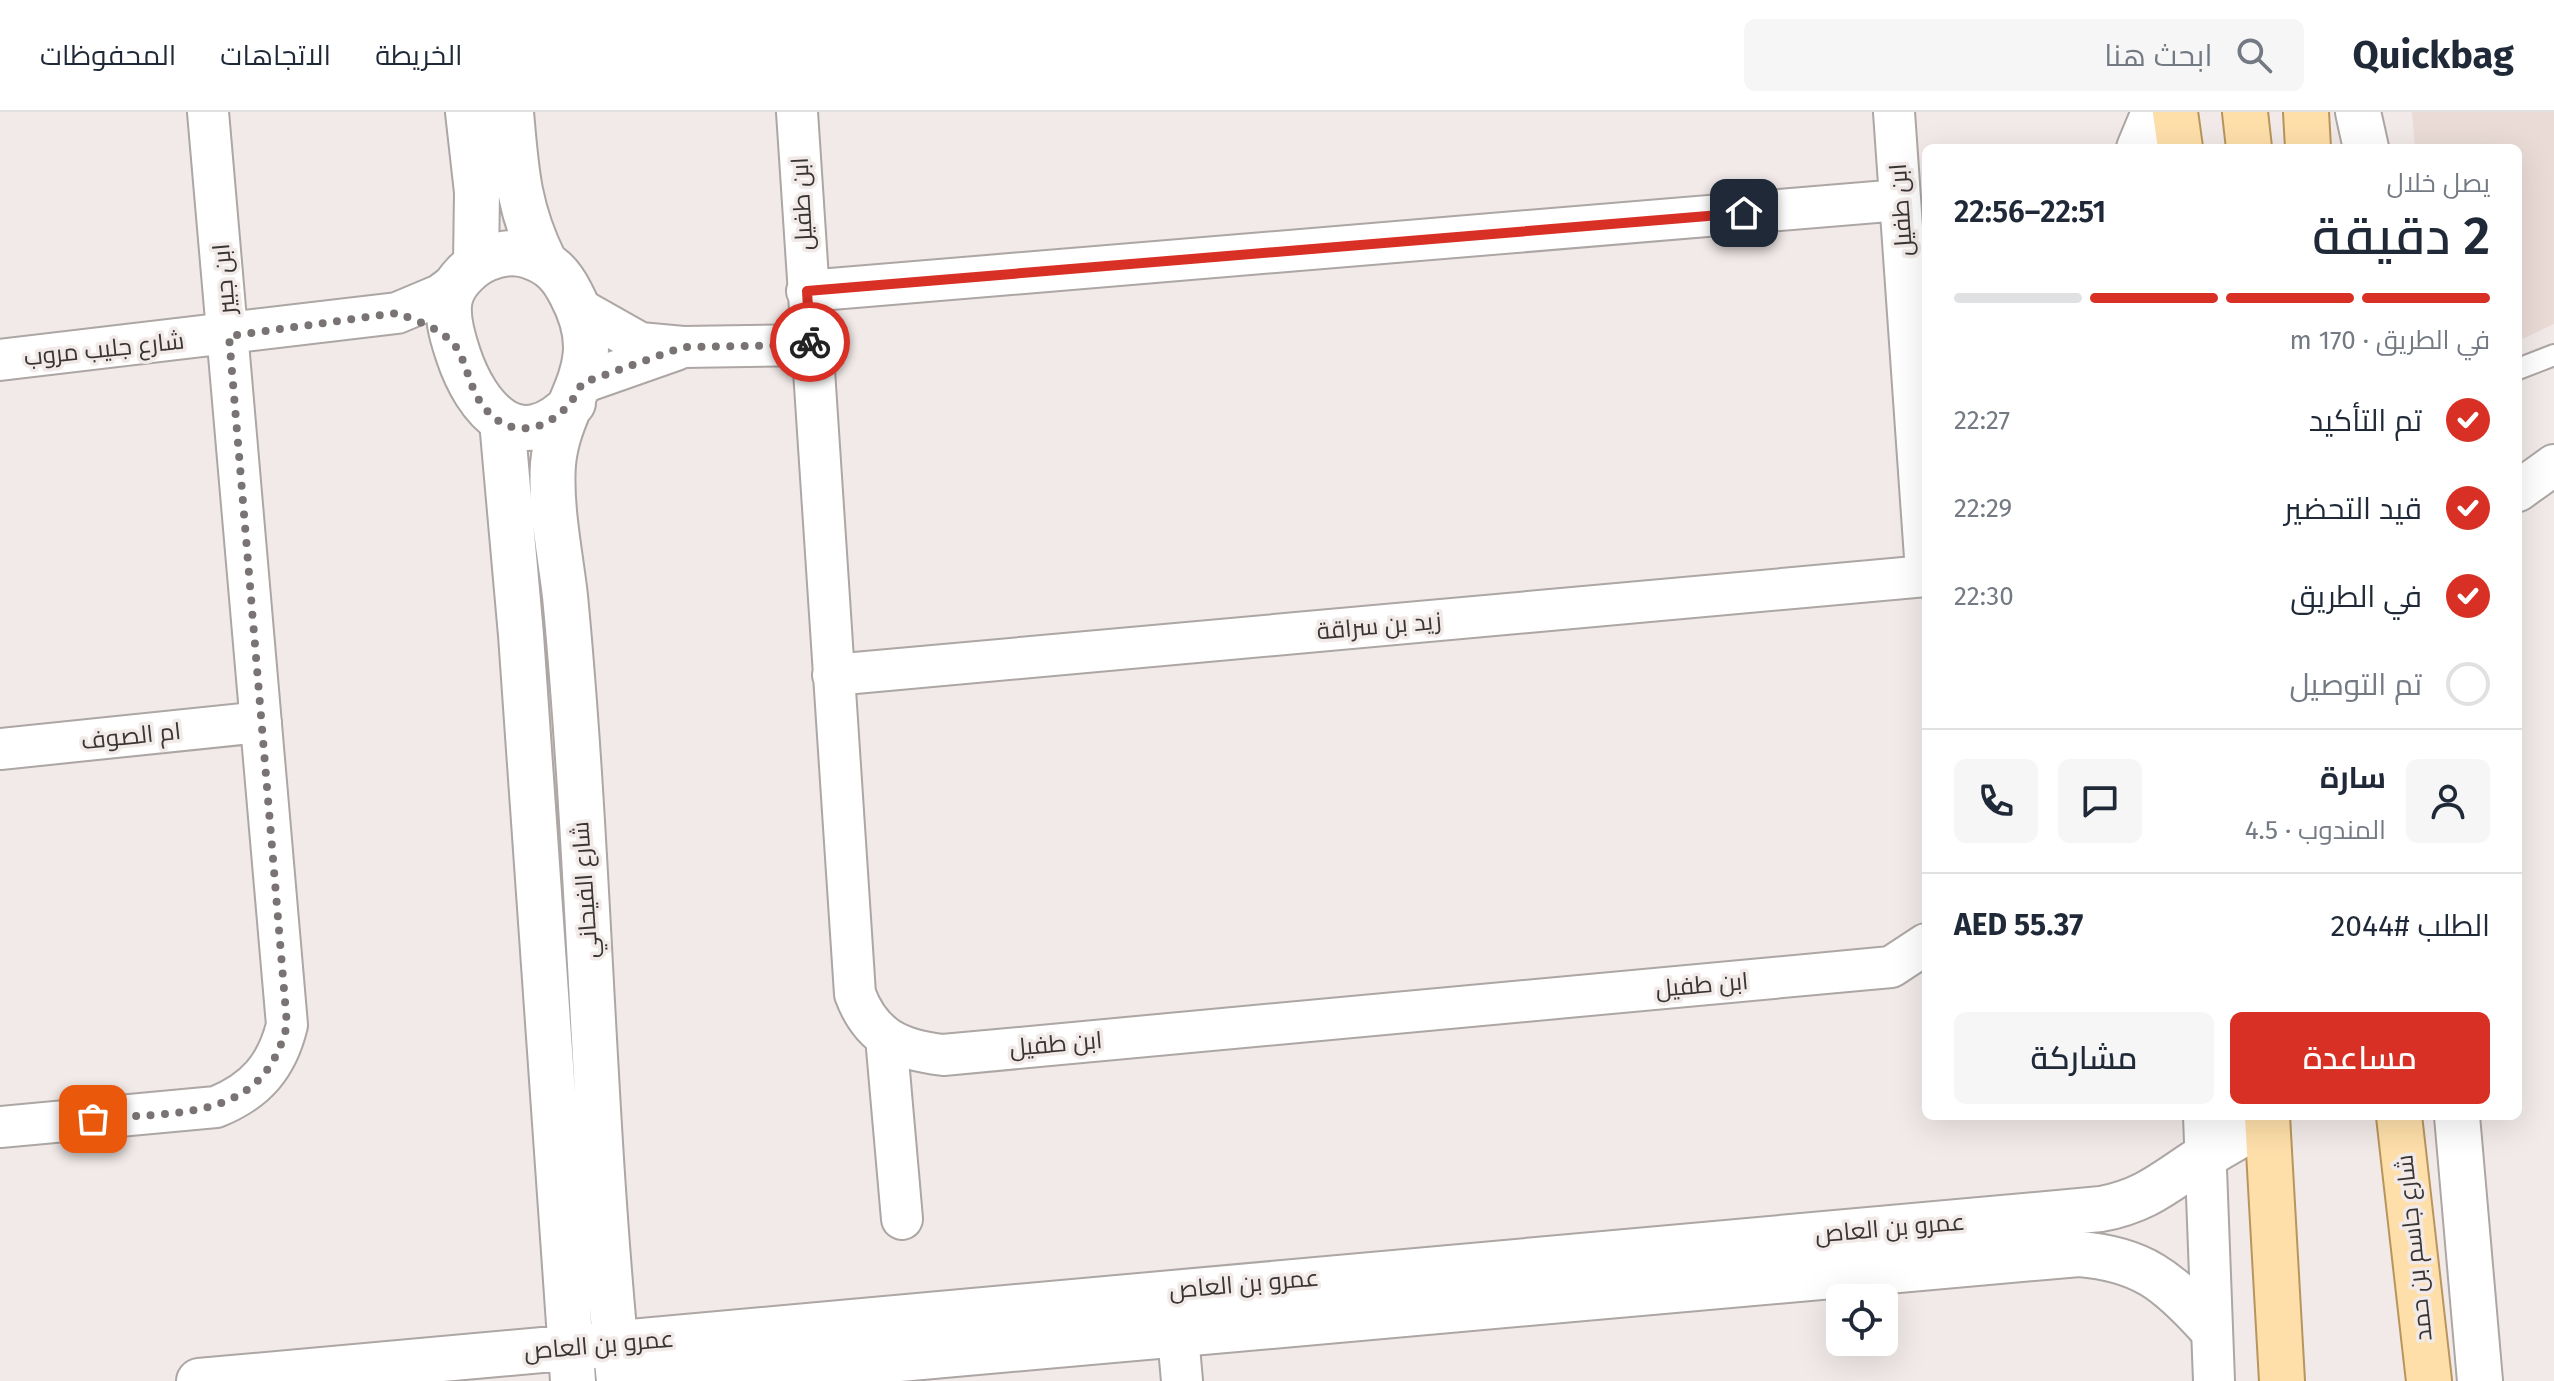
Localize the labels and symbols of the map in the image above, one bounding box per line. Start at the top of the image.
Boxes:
street label: ابن طفيل [786,157,818,251]
street label: ابن طفيل [1884,163,1918,257]
pin [1710,179,1778,247]
street label: ابن جبير [207,243,241,317]
courier [770,302,850,382]
street label: شارع جليب مروب [22,327,186,373]
street label: زيد بن سراقة [1316,607,1442,645]
street label: ام الصوف [80,717,182,757]
street label: شارع الفيحاني [566,820,609,960]
street label: ابن طفيل [1654,967,1750,1003]
street label: ابن طفيل [1008,1026,1104,1062]
pin [59,1085,127,1153]
street label: شارع جاسم بن حمد [2390,1153,2440,1343]
street label: عمرو بن العاص [1814,1207,1966,1249]
street label: عمرو بن العاص [1168,1263,1320,1305]
street label: عمرو بن العاص [523,1324,675,1366]

